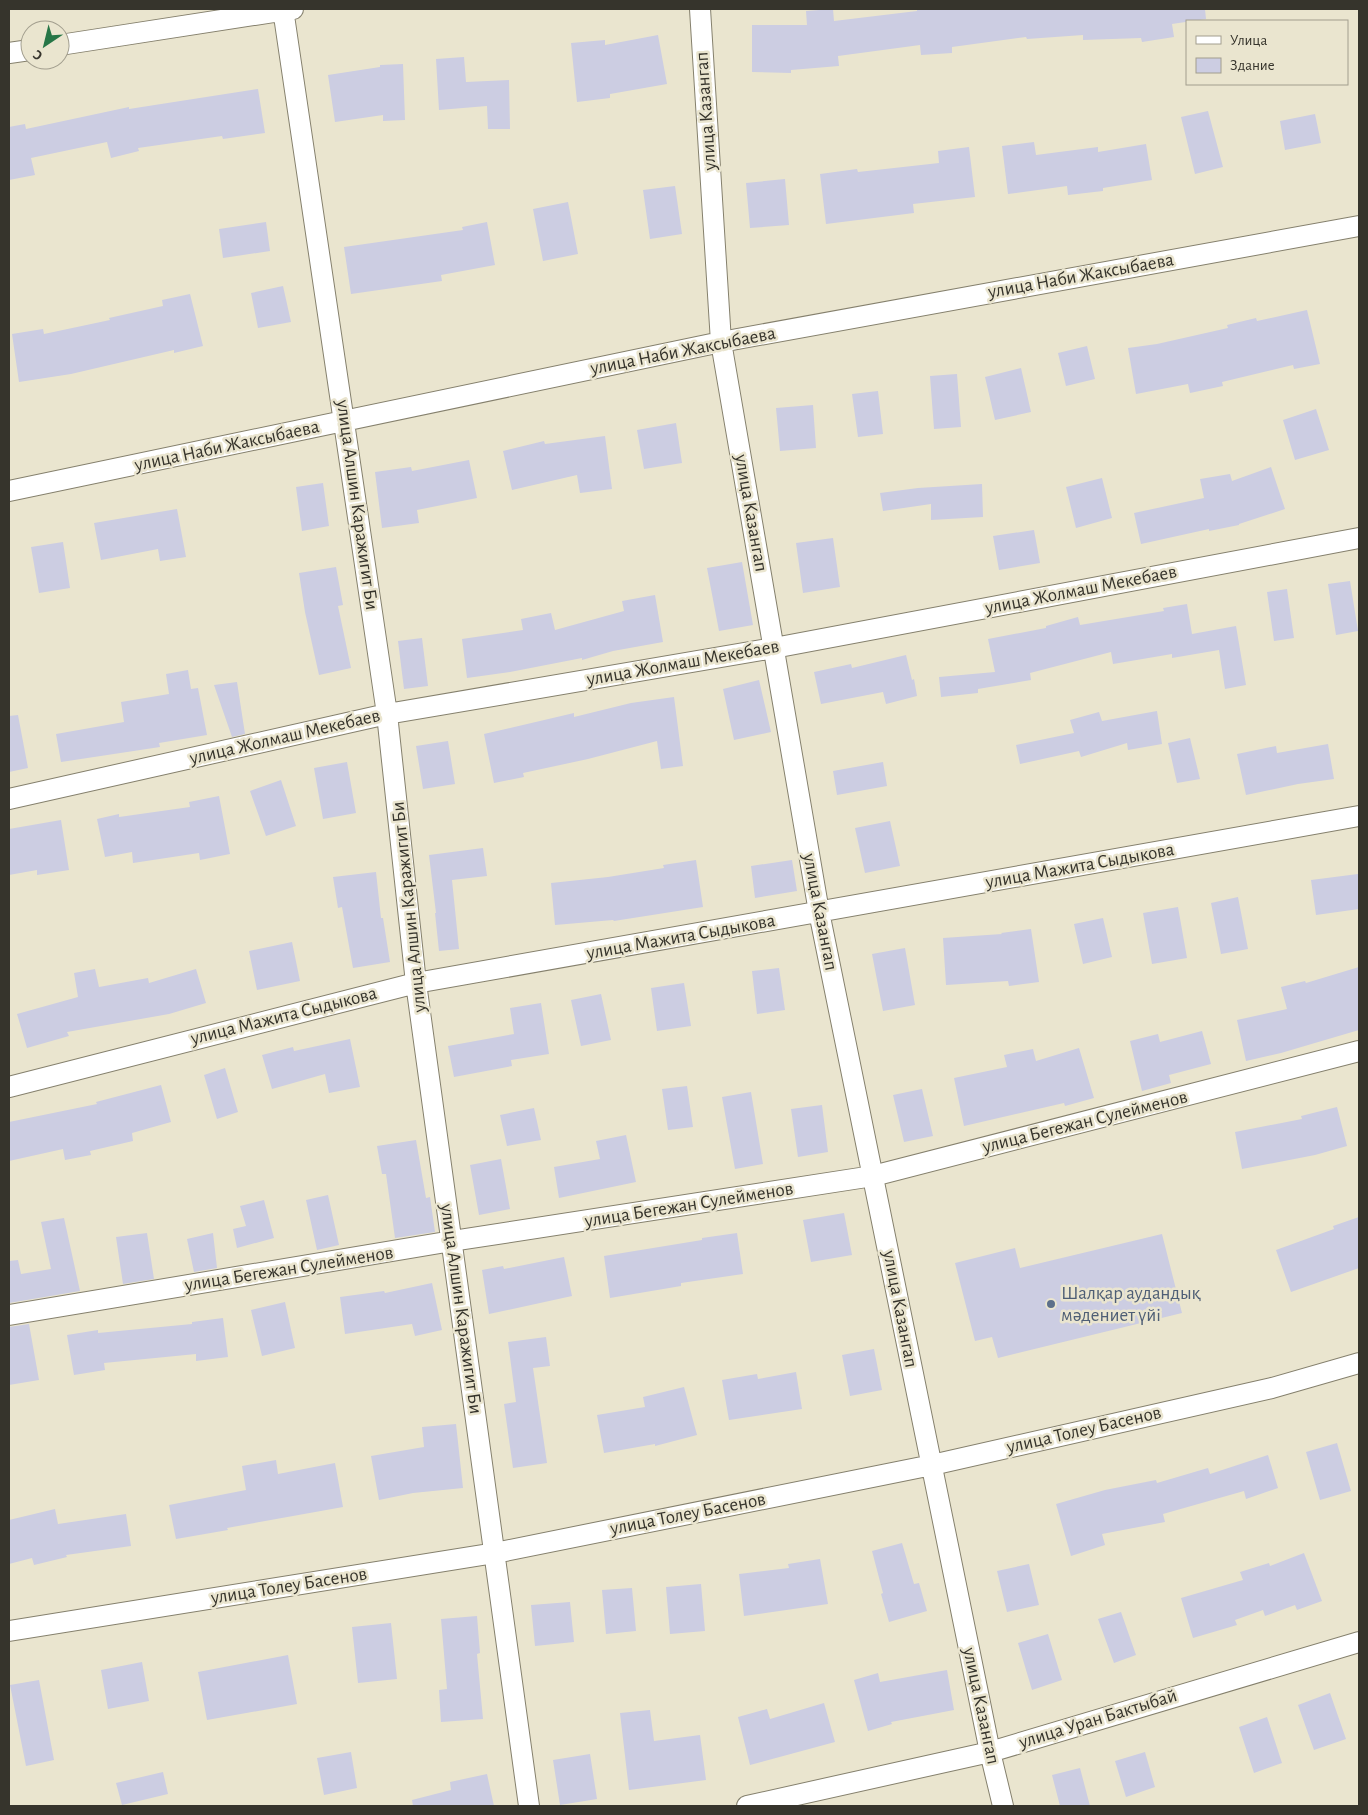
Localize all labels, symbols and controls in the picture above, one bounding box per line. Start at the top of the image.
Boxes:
north arrow [20,20,70,70]
legend [1186,20,1348,85]
text: Улица [1230,33,1267,48]
text: С [31,47,45,63]
street label: улица Казангап [692,51,720,172]
text: Здание [1230,58,1275,73]
street label: улица Наби Жаксыбаева [986,250,1176,302]
street label: улица Наби Жаксыбаева [588,324,778,378]
street label: улица Алшин Каражигит Би [333,398,381,611]
street label: улица Наби Жаксыбаева [132,417,321,475]
street label: улица Казангап [731,452,771,573]
street label: улица Жолмаш Мекебаев [983,562,1179,618]
street label: улица Жолмаш Мекебаев [584,637,781,689]
street label: улица Жолмаш Мекебаев [187,706,382,768]
street label: улица Алшин Каражигит Би [388,801,430,1014]
street label: улица Мажита Сыдыкова [983,840,1176,892]
street label: улица Казангап [799,851,841,972]
street label: улица Мажита Сыдыкова [584,911,777,963]
street label: улица Мажита Сыдыкова [188,984,379,1049]
street label: улица Бегежан Сулейменов [980,1087,1190,1157]
street label: улица Бегежан Сулейменов [583,1179,795,1231]
street label: улица Алшин Каражигит Би [437,1202,485,1415]
street label: улица Бегежан Сулейменов [183,1243,395,1295]
street label: улица Казангап [879,1248,921,1369]
place label: Шалқар аудандық мәдениет үйі [1061,1284,1201,1325]
marker: Шалқар аудандық мәдениет үйі [1045,1298,1057,1310]
street label: улица Толеу Басенов [1004,1403,1163,1457]
street label: улица Толеу Басенов [608,1490,767,1539]
street label: улица Толеу Басенов [209,1564,369,1608]
street label: улица Казангап [959,1645,1003,1766]
street label: улица Уран Бактыбай [1016,1686,1179,1752]

